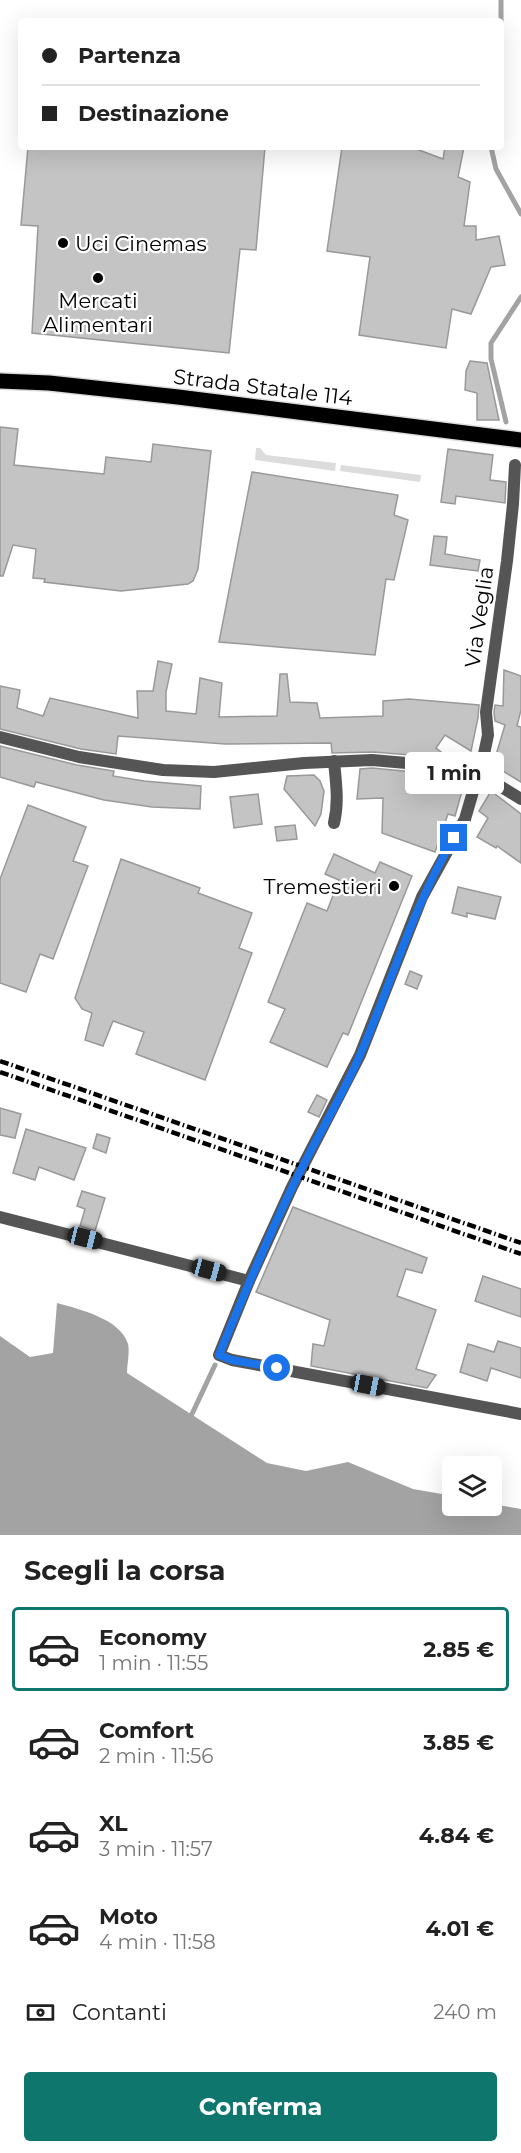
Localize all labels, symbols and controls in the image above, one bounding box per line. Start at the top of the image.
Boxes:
text: Partenza [78,42,181,69]
text: Destinazione [78,100,229,127]
place label: Uci Cinemas [75,231,207,256]
marker: Uci Cinemas [56,236,70,250]
marker: Mercati Alimentari [91,271,105,285]
place label: Mercati Alimentari [43,288,153,337]
street label: Strada Statale 114 [172,364,354,410]
street label: Via Veglia [460,565,498,669]
callout: 1 min [404,751,504,793]
text: 1 min [427,761,482,785]
route end [440,824,467,851]
place label: Tremestieri [263,874,382,899]
marker: Tremestieri [387,879,401,893]
car [65,1225,105,1251]
car [189,1257,229,1283]
route start [263,1354,290,1381]
car [349,1373,387,1397]
map controls [442,1456,502,1516]
button: layers [442,1456,502,1516]
text: Scegli la corsa [24,1554,225,1587]
icon: car [27,1622,81,1676]
text: Economy [99,1624,207,1651]
text: 2.85 € [423,1636,494,1663]
text: 1 min · 11:55 [99,1651,208,1675]
icon: car [27,1715,81,1769]
text: Comfort [99,1717,194,1744]
text: 3.85 € [423,1729,494,1756]
text: 2 min · 11:56 [99,1744,213,1768]
icon: car [27,1808,81,1862]
text: XL [99,1810,128,1837]
text: 4.84 € [419,1822,494,1849]
text: 3 min · 11:57 [99,1837,213,1861]
icon: car [27,1901,81,1955]
text: Moto [99,1903,158,1930]
text: 4.01 € [425,1915,494,1942]
text: 4 min · 11:58 [99,1930,216,1954]
icon: cash [24,1996,57,2029]
text: Contanti [72,1999,167,2026]
text: 240 m [433,2000,497,2024]
button: Conferma [24,2072,497,2141]

